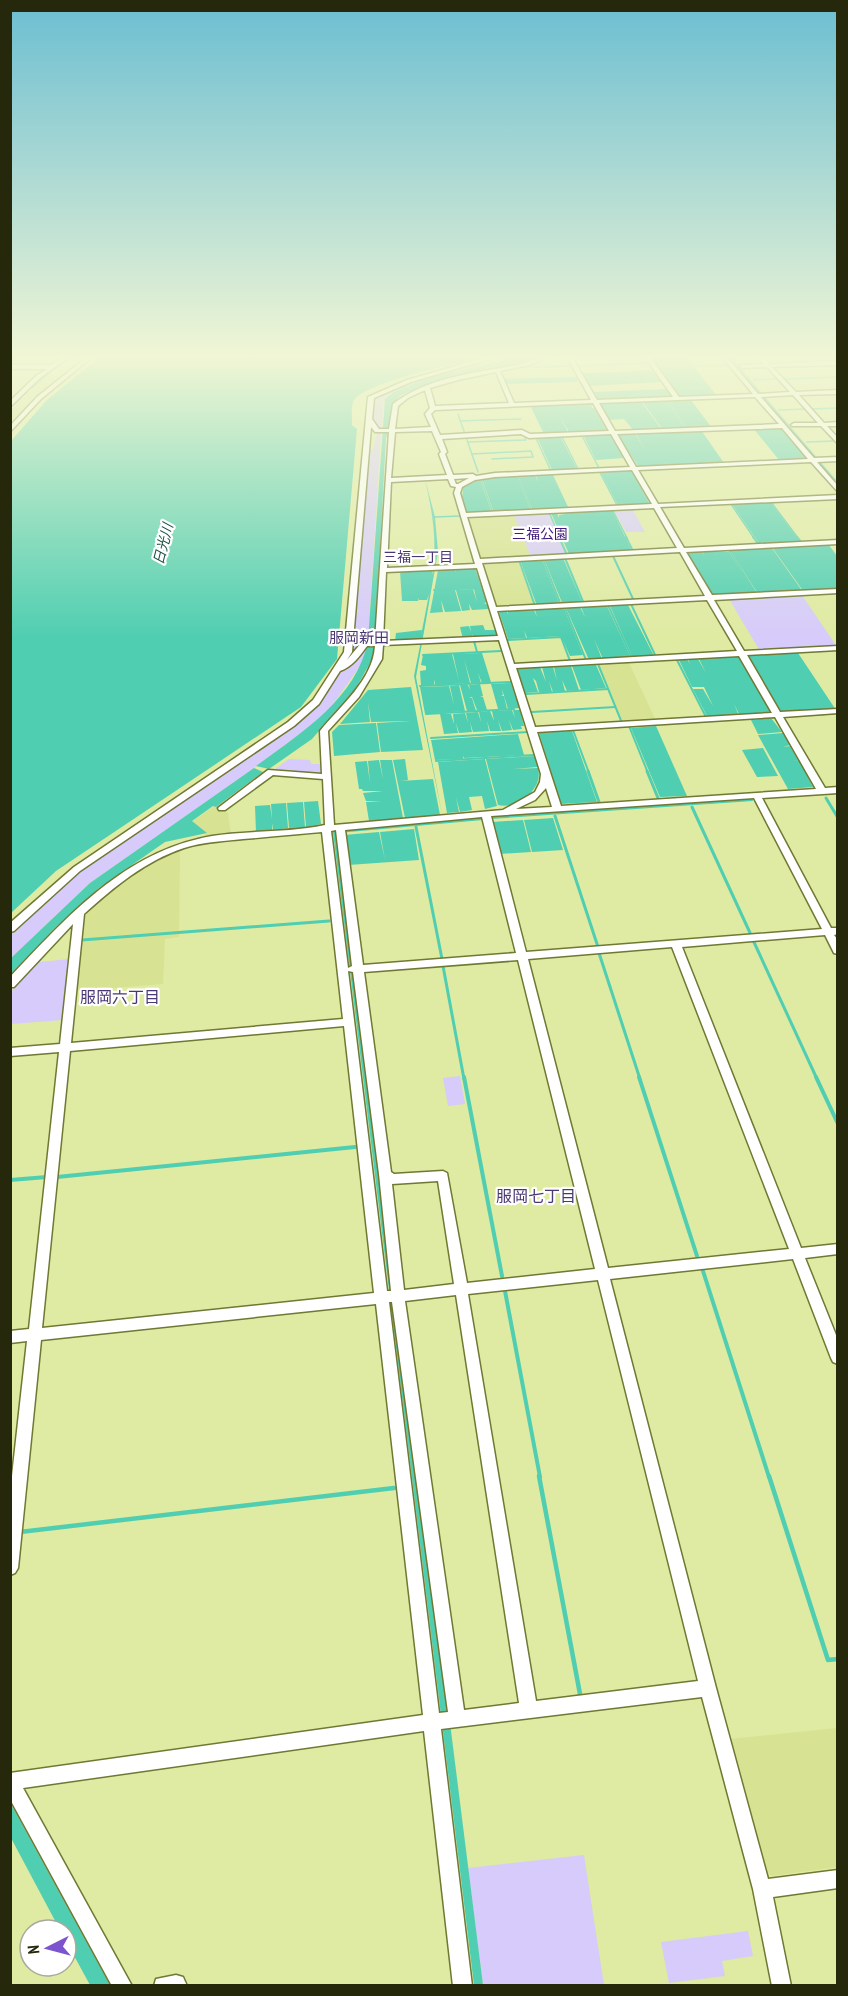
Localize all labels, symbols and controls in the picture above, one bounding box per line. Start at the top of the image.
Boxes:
water label: 日光川 [149,520,177,567]
park label: 三福公園 [512,525,568,543]
district label: 三福一丁目 [383,548,453,566]
district label: 服岡新田 [329,628,389,647]
district label: 服岡六丁目 [80,987,160,1007]
district label: 服岡七丁目 [496,1186,576,1206]
north arrow [18,1918,78,1978]
text: N [23,1944,43,1955]

